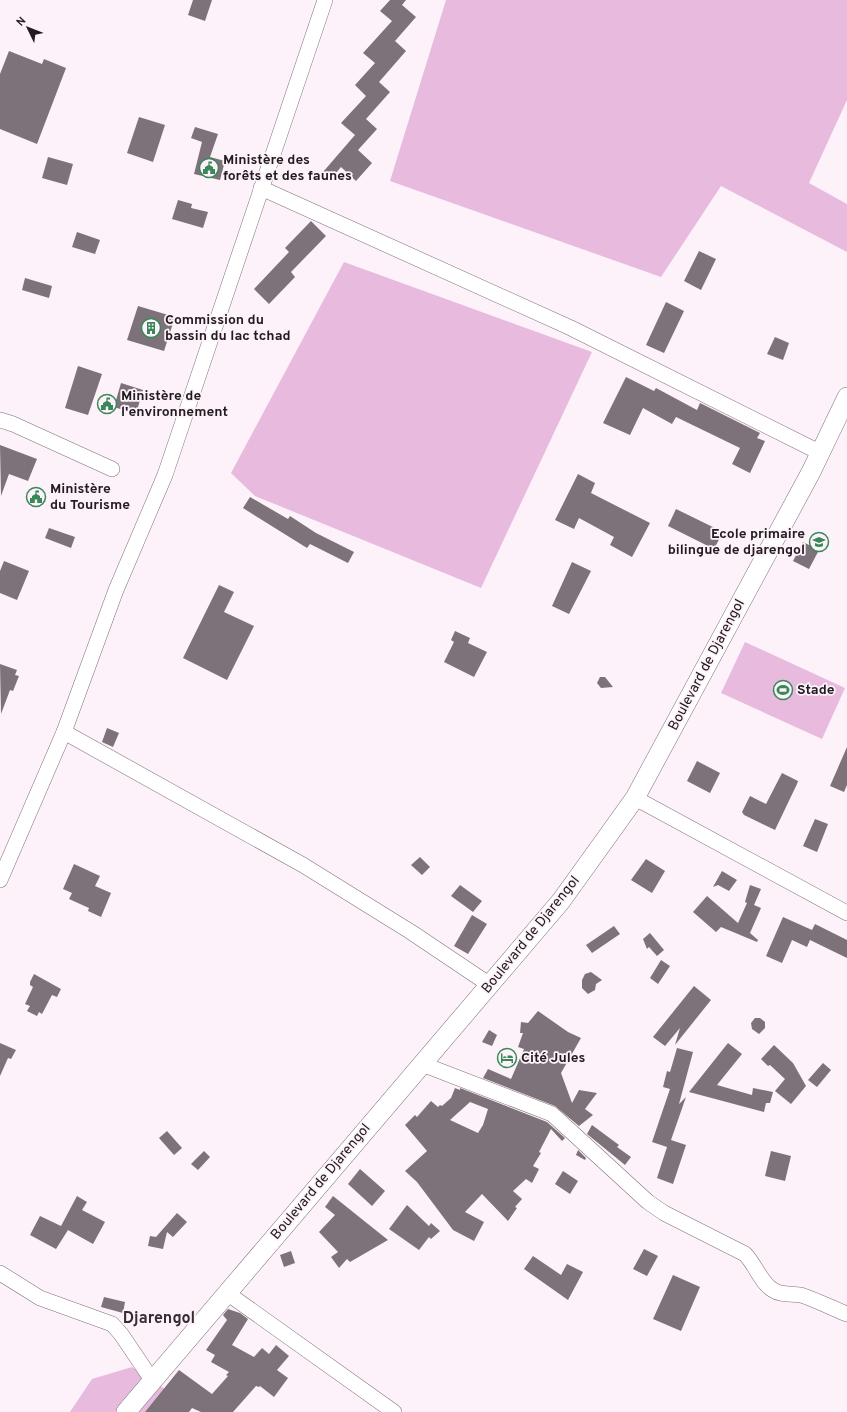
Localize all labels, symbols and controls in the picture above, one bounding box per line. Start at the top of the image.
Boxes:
north arrow [8,8,48,48]
text: N [14,14,29,30]
place label: Ministère des forêts et des faunes [223,152,352,185]
public building icon: Ministère des forêts et des faunes [198,157,220,179]
place label: Commission du bassin du lac tchad [165,312,291,345]
building icon: Commission du bassin du lac tchad [140,317,162,339]
place label: Ministère de l'environnement [121,388,228,421]
public building icon: Ministère de l'environnement [96,393,118,415]
place label: Ministère du Tourisme [50,481,130,514]
public building icon: Ministère du Tourisme [25,486,47,508]
place label: Ecole primaire bilingue de djarengol [668,526,805,559]
school or university icon: Ecole primaire bilingue de djarengol [808,531,830,553]
street label: Boulevard de Djarengol [665,597,749,733]
sports icon: Stade [772,679,794,701]
place label: Stade [797,682,835,699]
street label: Boulevard de Djarengol [478,873,584,997]
hotel icon: Cité Jules [496,1047,518,1069]
place label: Cité Jules [521,1050,585,1067]
street label: Boulevard de Djarengol [268,1121,374,1243]
district label: Djarengol [123,1309,195,1329]

